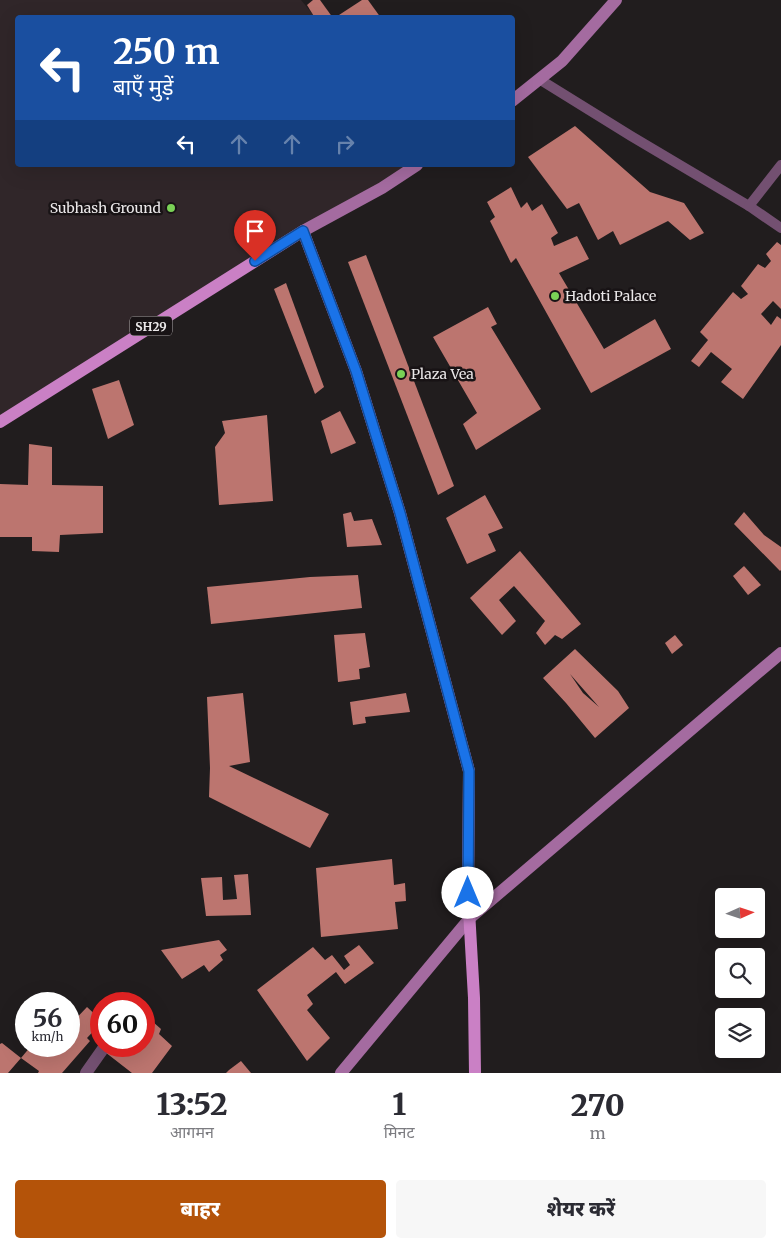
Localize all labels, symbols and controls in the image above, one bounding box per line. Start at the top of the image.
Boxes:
text: 250 m [113,30,219,74]
icon: left [30,35,95,100]
text: बाएँ मुड़ें [113,73,174,101]
icon: left [172,130,200,158]
icon: ahead [225,130,253,158]
icon: ahead [278,130,306,158]
icon: right [331,130,359,158]
place label: Subhash Ground [50,199,162,217]
marker: Subhash Ground [165,202,177,214]
pin [234,210,276,261]
icon: arrive [241,217,269,245]
place label: Hadoti Palace [565,287,656,305]
marker: Hadoti Palace [549,290,561,302]
road number: SH29 [130,316,172,336]
place label: Plaza Vea [411,365,474,383]
marker: Plaza Vea [395,368,407,380]
position arrow [441,866,493,918]
north arrow [715,888,765,938]
map controls [715,888,765,1058]
button: search [715,948,765,998]
speed limit sign: 60 [90,992,155,1057]
text: 56 [33,1002,62,1034]
button: layers [715,1008,765,1058]
text: km/h [32,1029,63,1044]
text: 13:52 [156,1085,228,1123]
text: 1 [392,1085,406,1123]
text: 270 [571,1086,625,1124]
text: आगमन [170,1122,214,1142]
text: मिनट [384,1122,415,1142]
text: m [590,1123,606,1143]
button: बाहर [15,1180,386,1238]
button: शेयर करें [396,1180,766,1238]

